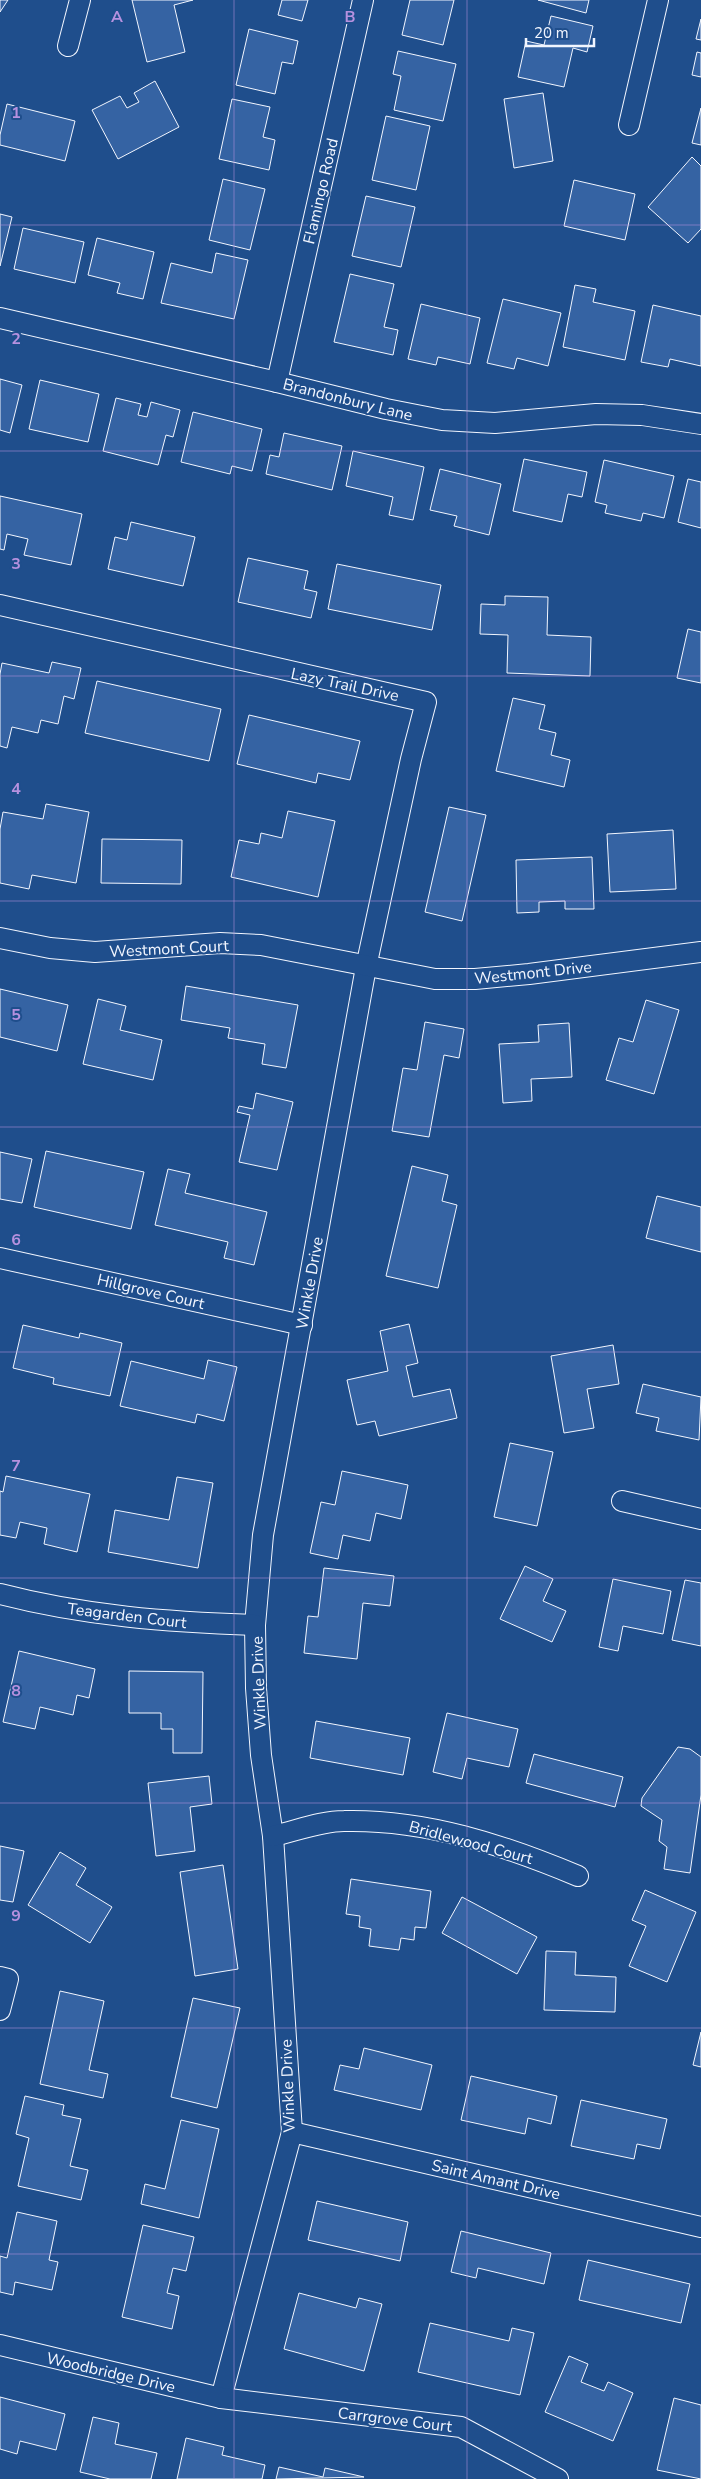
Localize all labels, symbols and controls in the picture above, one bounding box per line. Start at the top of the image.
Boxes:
text: A [111,6,123,28]
text: B [344,6,356,28]
scale bar [526,15,594,47]
text: 20 m [534,23,569,43]
text: 1 [11,102,21,124]
street label: Flamingo Road [298,136,344,246]
text: 2 [11,328,21,350]
street label: Brandonbury Lane [281,373,415,427]
text: 3 [11,553,21,575]
street label: Lazy Trail Drive [289,663,401,707]
text: 4 [11,778,21,800]
street label: Westmont Court [109,935,230,963]
street label: Westmont Drive [473,956,593,990]
text: 5 [11,1004,21,1026]
text: 6 [11,1229,21,1251]
street label: Winkle Drive [291,1235,329,1331]
street label: Hillgrove Court [95,1269,207,1315]
text: 7 [11,1455,21,1477]
street label: Teagarden Court [66,1598,188,1634]
street label: Winkle Drive [246,1636,272,1730]
text: 8 [11,1680,21,1702]
street label: Bridlewood Court [407,1816,535,1870]
text: 9 [11,1905,21,1927]
street label: Winkle Drive [275,2039,301,2133]
street label: Saint Amant Drive [429,2154,562,2205]
street label: Woodbridge Drive [44,2347,177,2399]
street label: Carrgrove Court [337,2402,454,2438]

